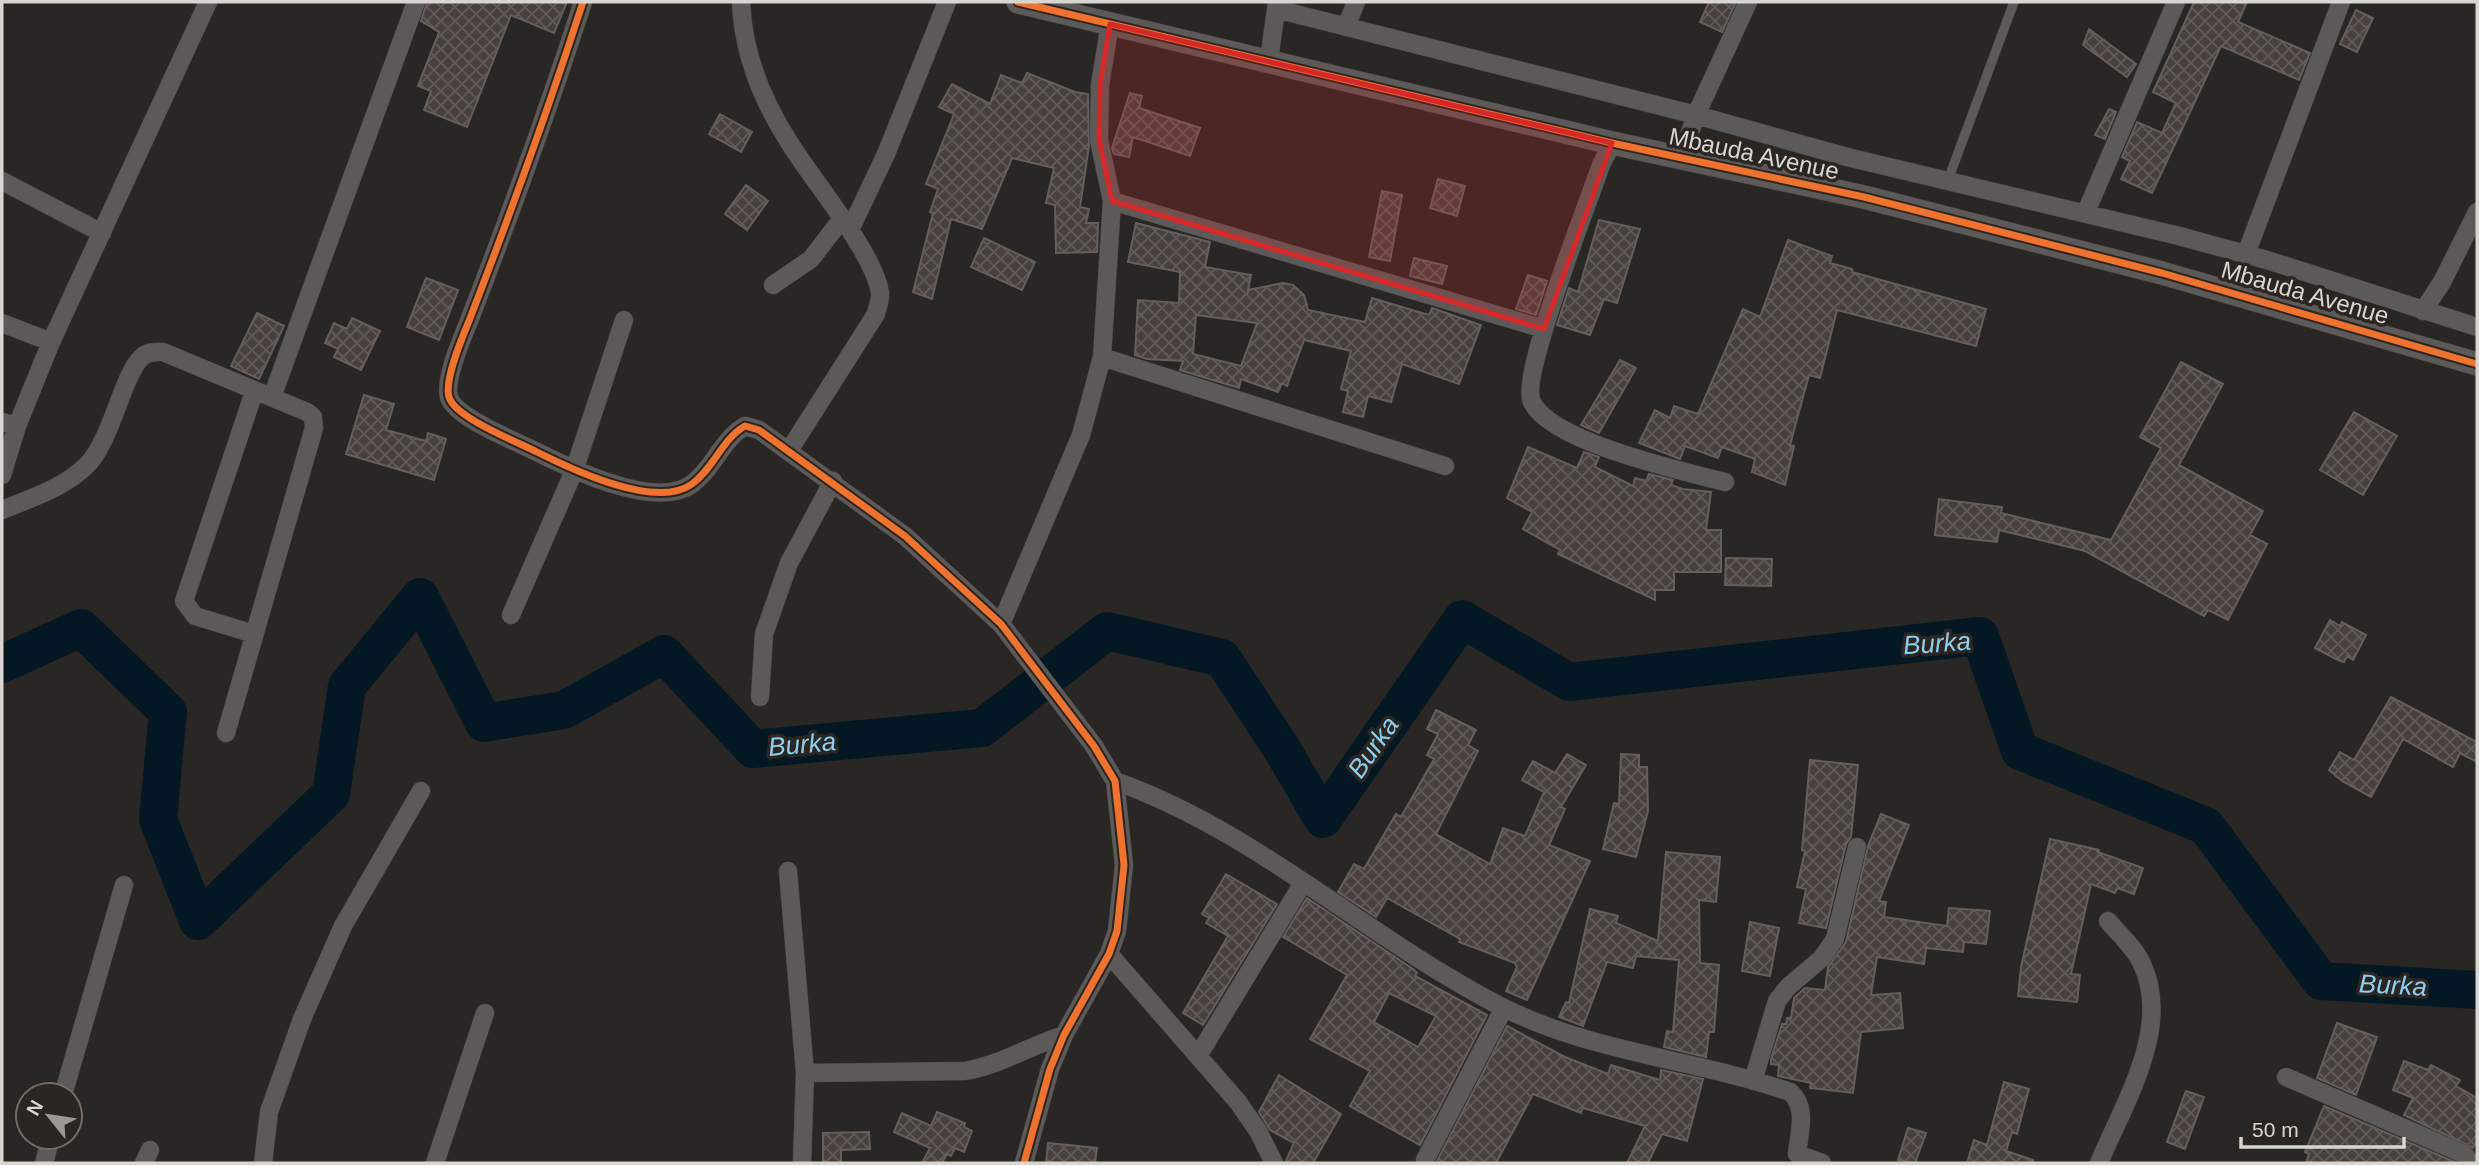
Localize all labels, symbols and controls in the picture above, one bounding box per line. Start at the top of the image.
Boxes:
street label: Mbauda Avenue [1667,122,1842,185]
street label: Mbauda Avenue [2218,256,2392,329]
water label: Burka [1902,626,1972,660]
water label: Burka [1341,711,1405,783]
water label: Burka [767,726,837,762]
water label: Burka [2358,968,2428,1002]
north arrow [14,1081,84,1151]
text: N [22,1097,47,1119]
scale bar [2241,1106,2404,1150]
text: 50 m [2252,1118,2299,1141]

